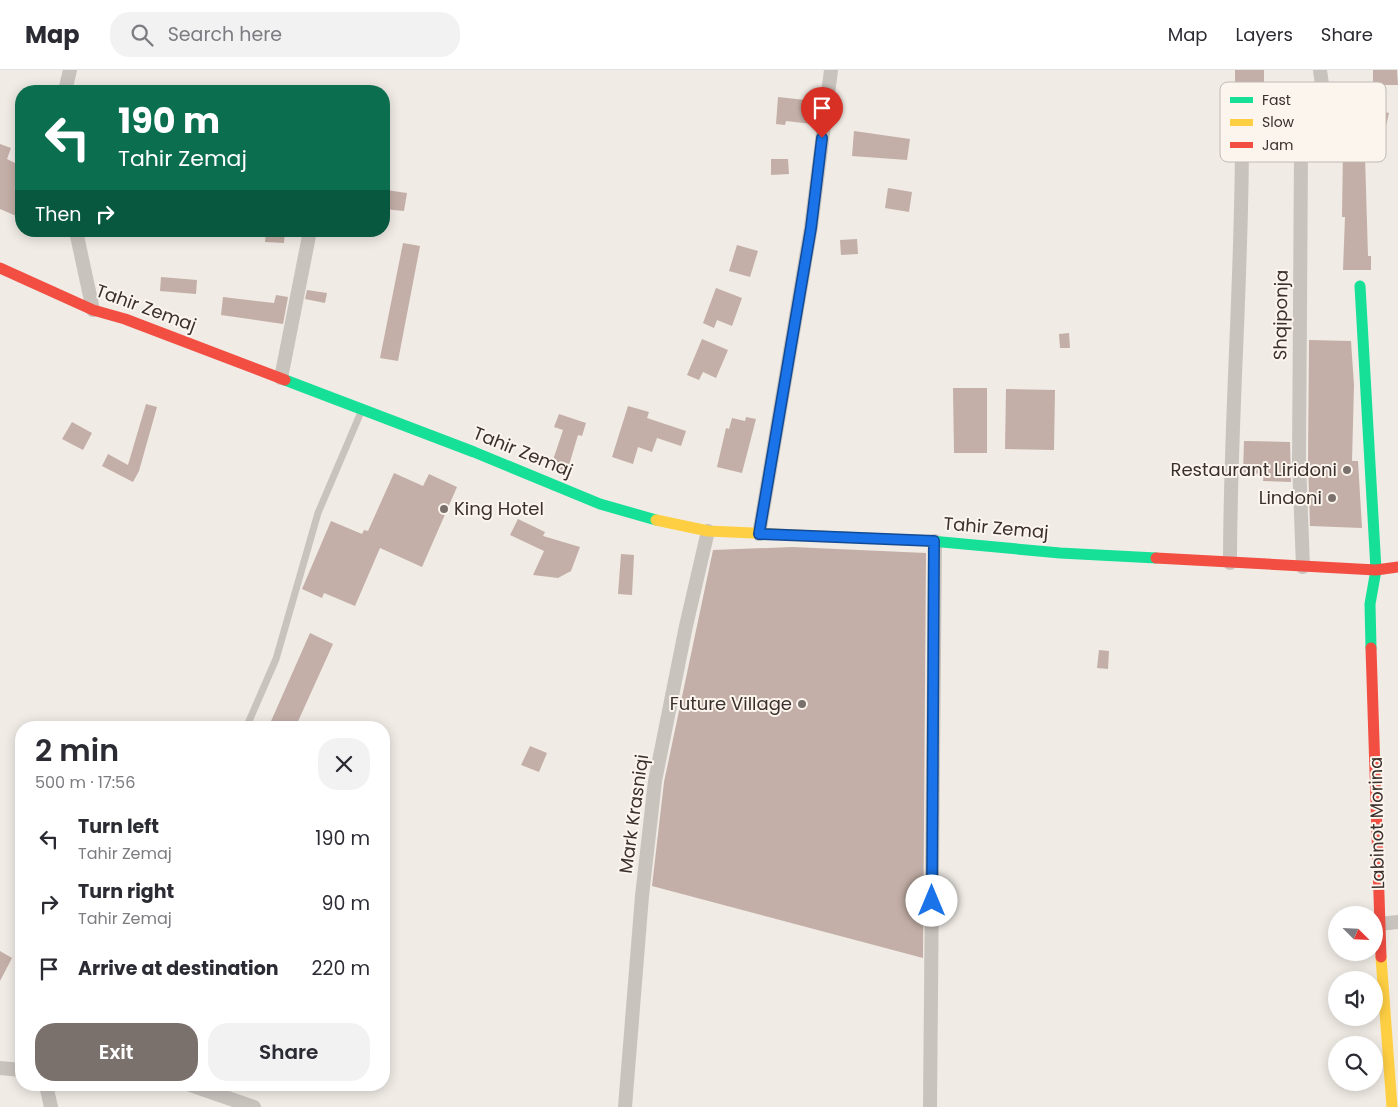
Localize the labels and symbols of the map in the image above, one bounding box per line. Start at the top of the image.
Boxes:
legend [1220,82,1386,162]
pin [801,87,843,138]
text: Fast [1262,90,1291,110]
text: Slow [1262,112,1295,132]
text: Jam [1262,135,1293,155]
street label: Shqiponja [1267,270,1294,360]
street label: Tahir Zemaj [92,278,200,337]
street label: Tahir Zemaj [470,420,577,483]
place label: Restaurant Liridoni [1171,457,1337,482]
marker: Restaurant Liridoni [1341,464,1353,476]
place label: Lindoni [1259,485,1322,510]
marker: Lindoni [1326,492,1338,504]
place label: King Hotel [454,496,544,521]
marker: King Hotel [438,503,450,515]
street label: Tahir Zemaj [942,510,1050,545]
place label: Future Village [670,691,792,716]
marker: Future Village [796,698,808,710]
street label: Mark Krasniqi [613,753,654,875]
street label: Labinot Morina [1363,756,1390,890]
position arrow [905,874,957,926]
north arrow [1328,906,1382,961]

